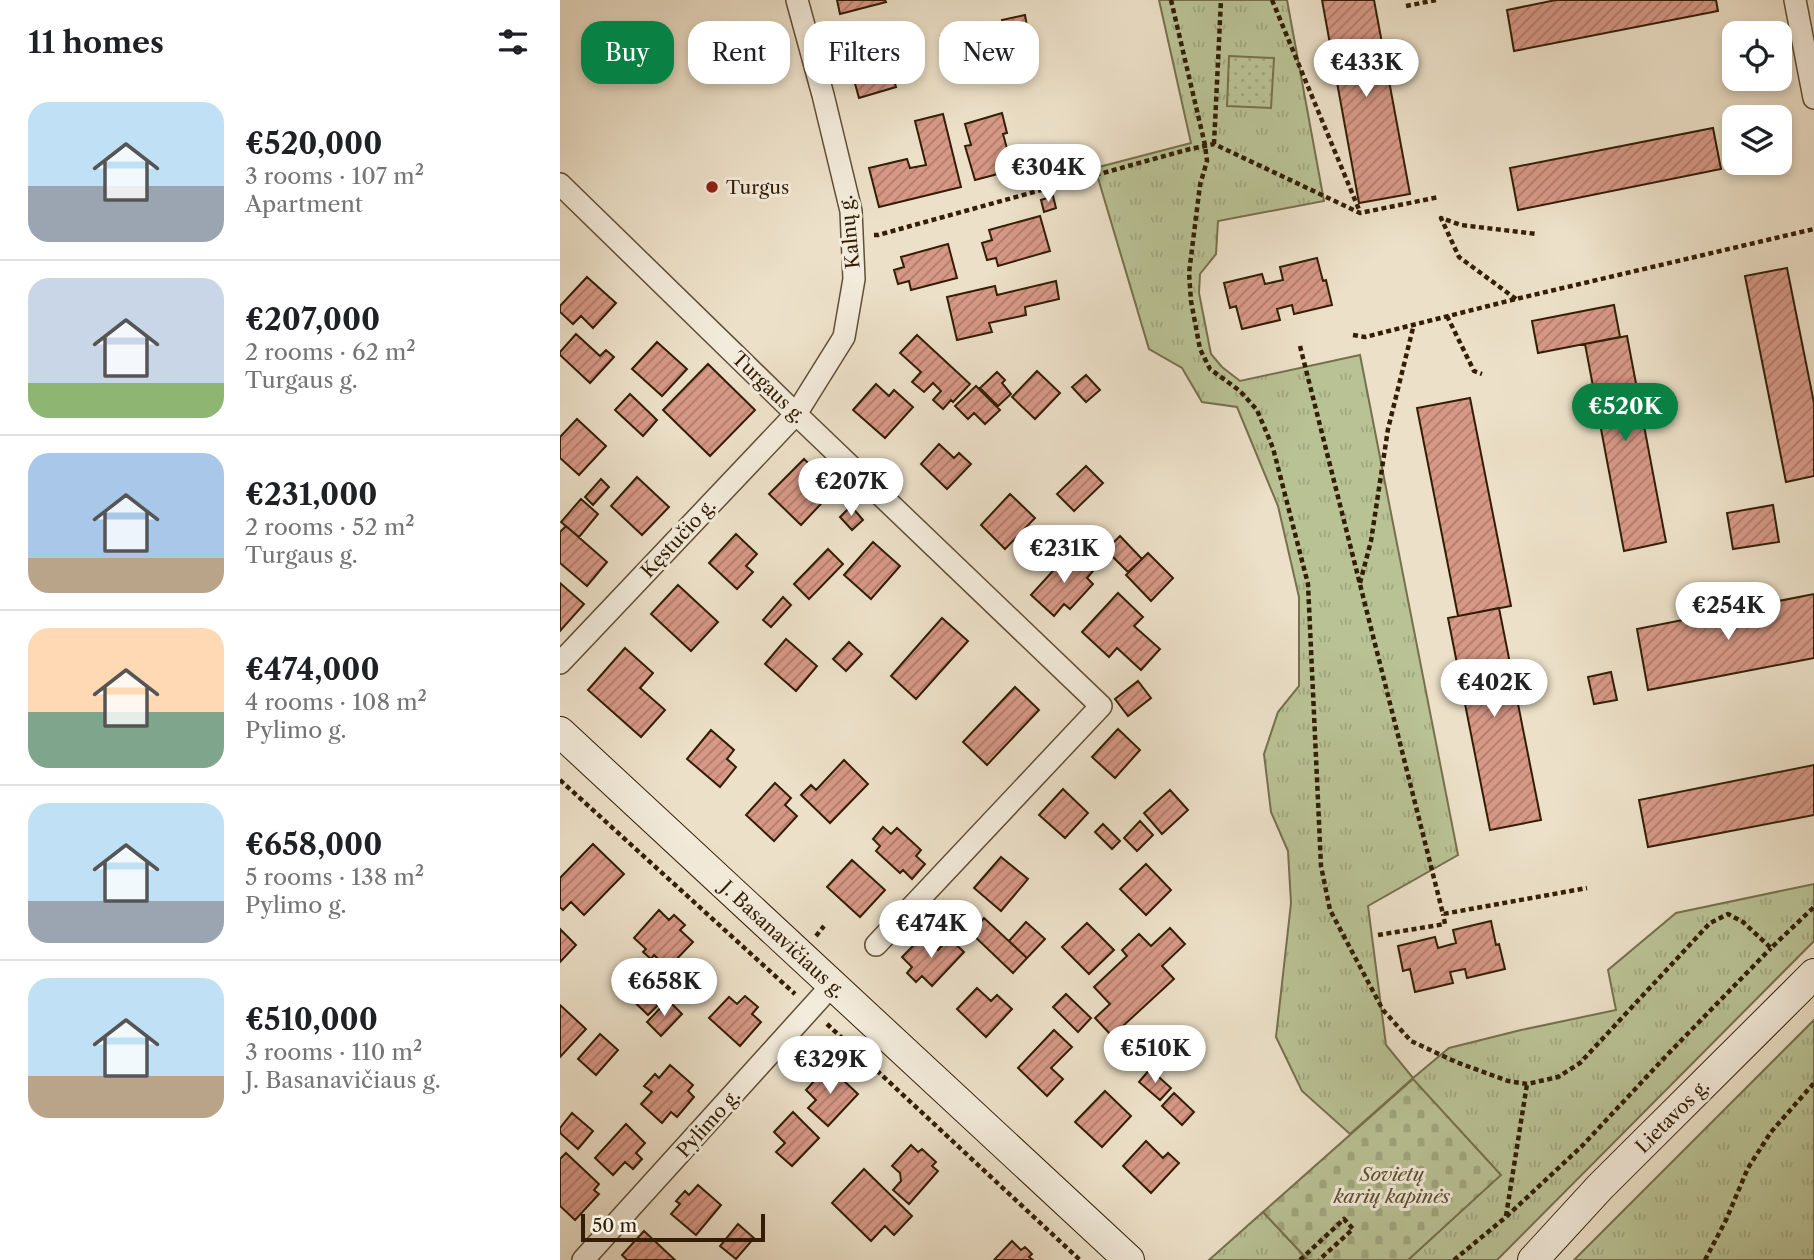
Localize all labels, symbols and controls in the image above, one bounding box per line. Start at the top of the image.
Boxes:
chip: Buy [581,21,674,84]
chip: Rent [688,21,790,84]
chip: Filters [804,21,925,84]
chip: New [939,21,1039,84]
map controls [1722,21,1792,175]
button: locate [1722,21,1792,91]
icon: filters [494,23,532,61]
text: 11 homes [28,24,164,61]
pin: €433K [1317,40,1415,99]
text: €433K [1330,48,1402,76]
button: layers [1722,105,1792,175]
text: €520,000 [245,125,382,162]
icon: home [84,130,168,214]
pin: €304K [999,144,1097,204]
text: €304K [1011,153,1085,181]
text: 3 rooms · 107 m² [245,162,424,190]
place label: Turgus [726,176,789,199]
marker: Turgus [704,179,720,195]
text: Apartment [245,190,363,218]
street label: Kalnų g. [834,194,865,270]
text: €207,000 [245,301,380,338]
icon: home [84,306,168,390]
text: 2 rooms · 62 m² [245,338,416,366]
street label: Turgaus g. [727,347,810,428]
text: Turgaus g. [245,366,358,394]
pin: €520K [1576,384,1674,443]
text: €520K [1588,392,1662,420]
pin: €207K [802,458,900,518]
text: €207K [814,467,888,495]
text: €231,000 [245,476,377,513]
icon: home [84,481,168,565]
street label: Kęstučio g. [636,494,721,582]
text: 2 rooms · 52 m² [245,513,415,541]
pin: €231K [1015,526,1113,585]
text: €231K [1029,534,1099,562]
text: Turgaus g. [245,541,358,569]
pin: €254K [1679,582,1777,642]
text: €254K [1692,591,1764,619]
text: €474,000 [245,651,380,688]
icon: home [84,656,168,740]
pin: €402K [1445,660,1543,719]
text: €402K [1457,668,1531,696]
text: 4 rooms · 108 m² [245,688,427,716]
text: Pylimo g. [245,716,347,744]
text: €658,000 [245,826,382,863]
icon: home [84,831,168,915]
text: 5 rooms · 138 m² [245,863,424,891]
street label: J. Basanavičiaus g. [713,874,850,1003]
text: Pylimo g. [245,891,347,919]
pin: €474K [882,900,980,960]
text: €474K [895,909,967,937]
pin: €658K [615,958,713,1018]
text: €658K [627,967,701,995]
text: €510,000 [245,1001,378,1038]
icon: home [84,1006,168,1090]
pin: €510K [1106,1026,1204,1085]
text: €510K [1120,1034,1190,1062]
pin: €329K [781,1036,879,1096]
text: 3 rooms · 110 m² [245,1038,422,1066]
text: €329K [793,1045,867,1073]
text: J. Basanavičiaus g. [245,1066,441,1094]
street label: Lietavos g. [1631,1075,1714,1158]
street label: Pylimo g. [672,1084,745,1162]
park label: Sovietų karių kapinės [1333,1163,1451,1208]
scale bar [581,1211,765,1243]
text: 50 m [592,1214,637,1237]

